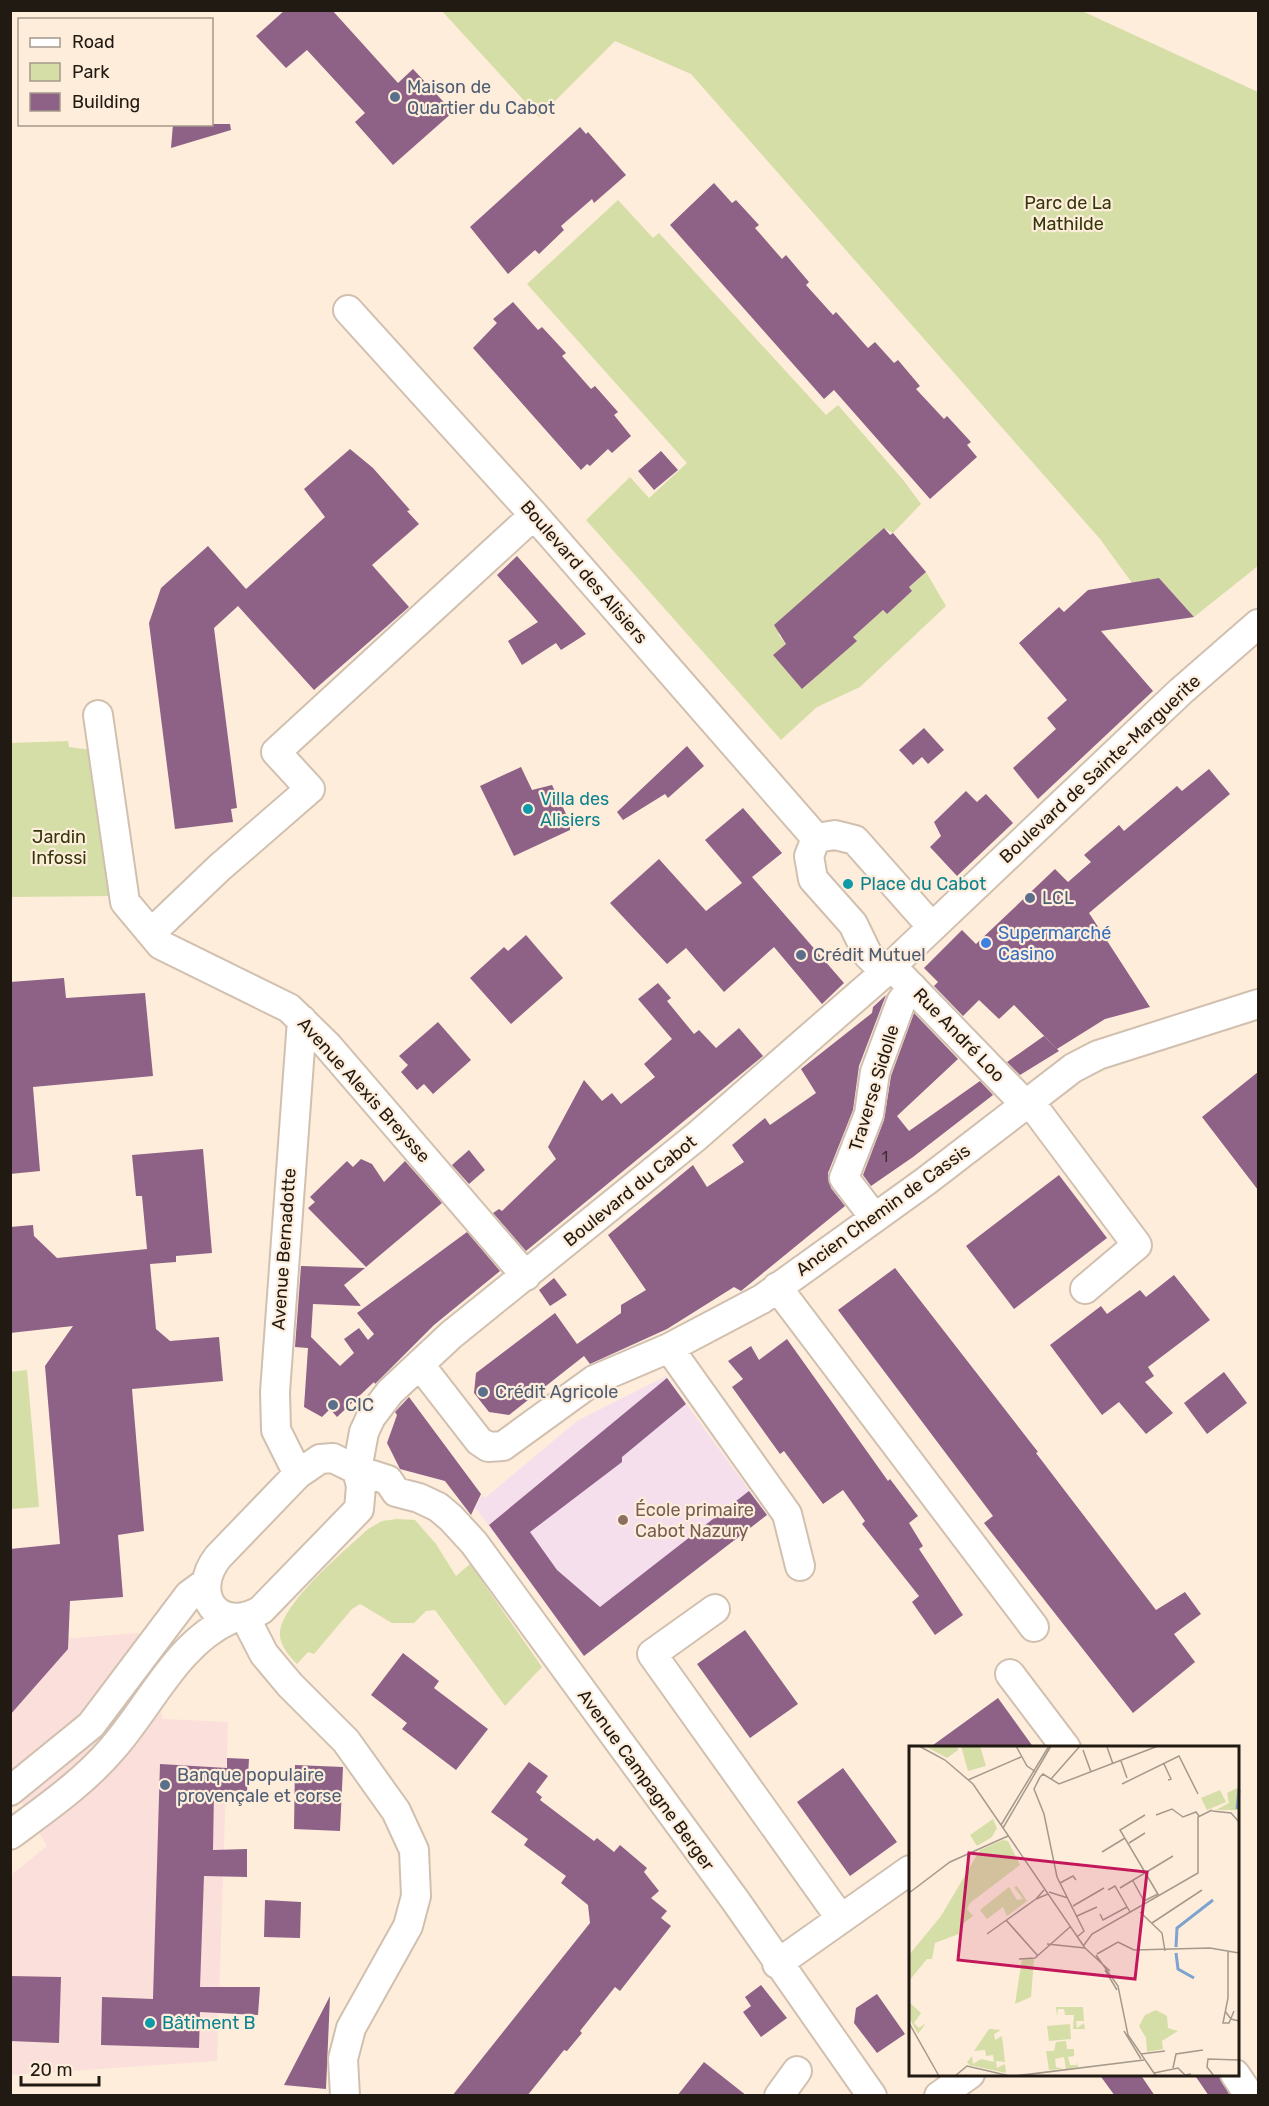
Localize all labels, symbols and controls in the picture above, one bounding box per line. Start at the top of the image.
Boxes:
legend [18,18,213,126]
text: Road [72,31,115,53]
text: Park [72,61,110,83]
place label: Maison de Quartier du Cabot [407,76,555,119]
marker: Maison de Quartier du Cabot [388,90,402,104]
text: Building [72,91,140,113]
park label: Parc de La Mathilde [1024,192,1112,235]
street label: Boulevard des Alisiers [516,496,652,648]
street label: Boulevard de Sainte-Marguerite [995,670,1205,868]
place label: Villa des Alisiers [540,788,609,831]
marker: Villa des Alisiers [521,802,535,816]
park label: Jardin Infossi [31,826,87,869]
place label: Place du Cabot [860,873,986,895]
marker: Place du Cabot [841,877,855,891]
place label: LCL [1042,887,1074,909]
marker: LCL [1023,891,1037,905]
place label: Supermarché Casino [998,922,1111,965]
marker: Supermarché Casino [979,936,993,950]
place label: Crédit Mutuel [813,944,926,966]
marker: Crédit Mutuel [794,948,808,962]
street label: Rue André Loo [909,983,1009,1087]
street label: Avenue Alexis Breysse [293,1013,435,1167]
street label: Traverse Sidolle [844,1022,904,1154]
street label: Boulevard du Cabot [559,1131,701,1251]
street label: Ancien Chemin de Cassis [791,1139,975,1281]
house number: 1 [882,1148,888,1166]
street label: Avenue Bernadotte [267,1167,301,1331]
place label: Crédit Agricole [495,1381,618,1403]
marker: Crédit Agricole [476,1385,490,1399]
place label: CIC [345,1394,374,1416]
marker: CIC [326,1398,340,1412]
place label: École primaire Cabot Nazury [635,1499,754,1542]
marker: École primaire Cabot Nazury [616,1513,630,1527]
street label: Avenue Campagne Berger [573,1685,719,1875]
inset map [909,1746,1239,2076]
place label: Banque populaire provençale et corse [177,1764,342,1807]
marker: Banque populaire provençale et corse [158,1778,172,1792]
place label: Bâtiment B [162,2012,256,2034]
marker: Bâtiment B [143,2016,157,2030]
scale bar [21,2049,99,2087]
text: 20 m [30,2059,72,2081]

